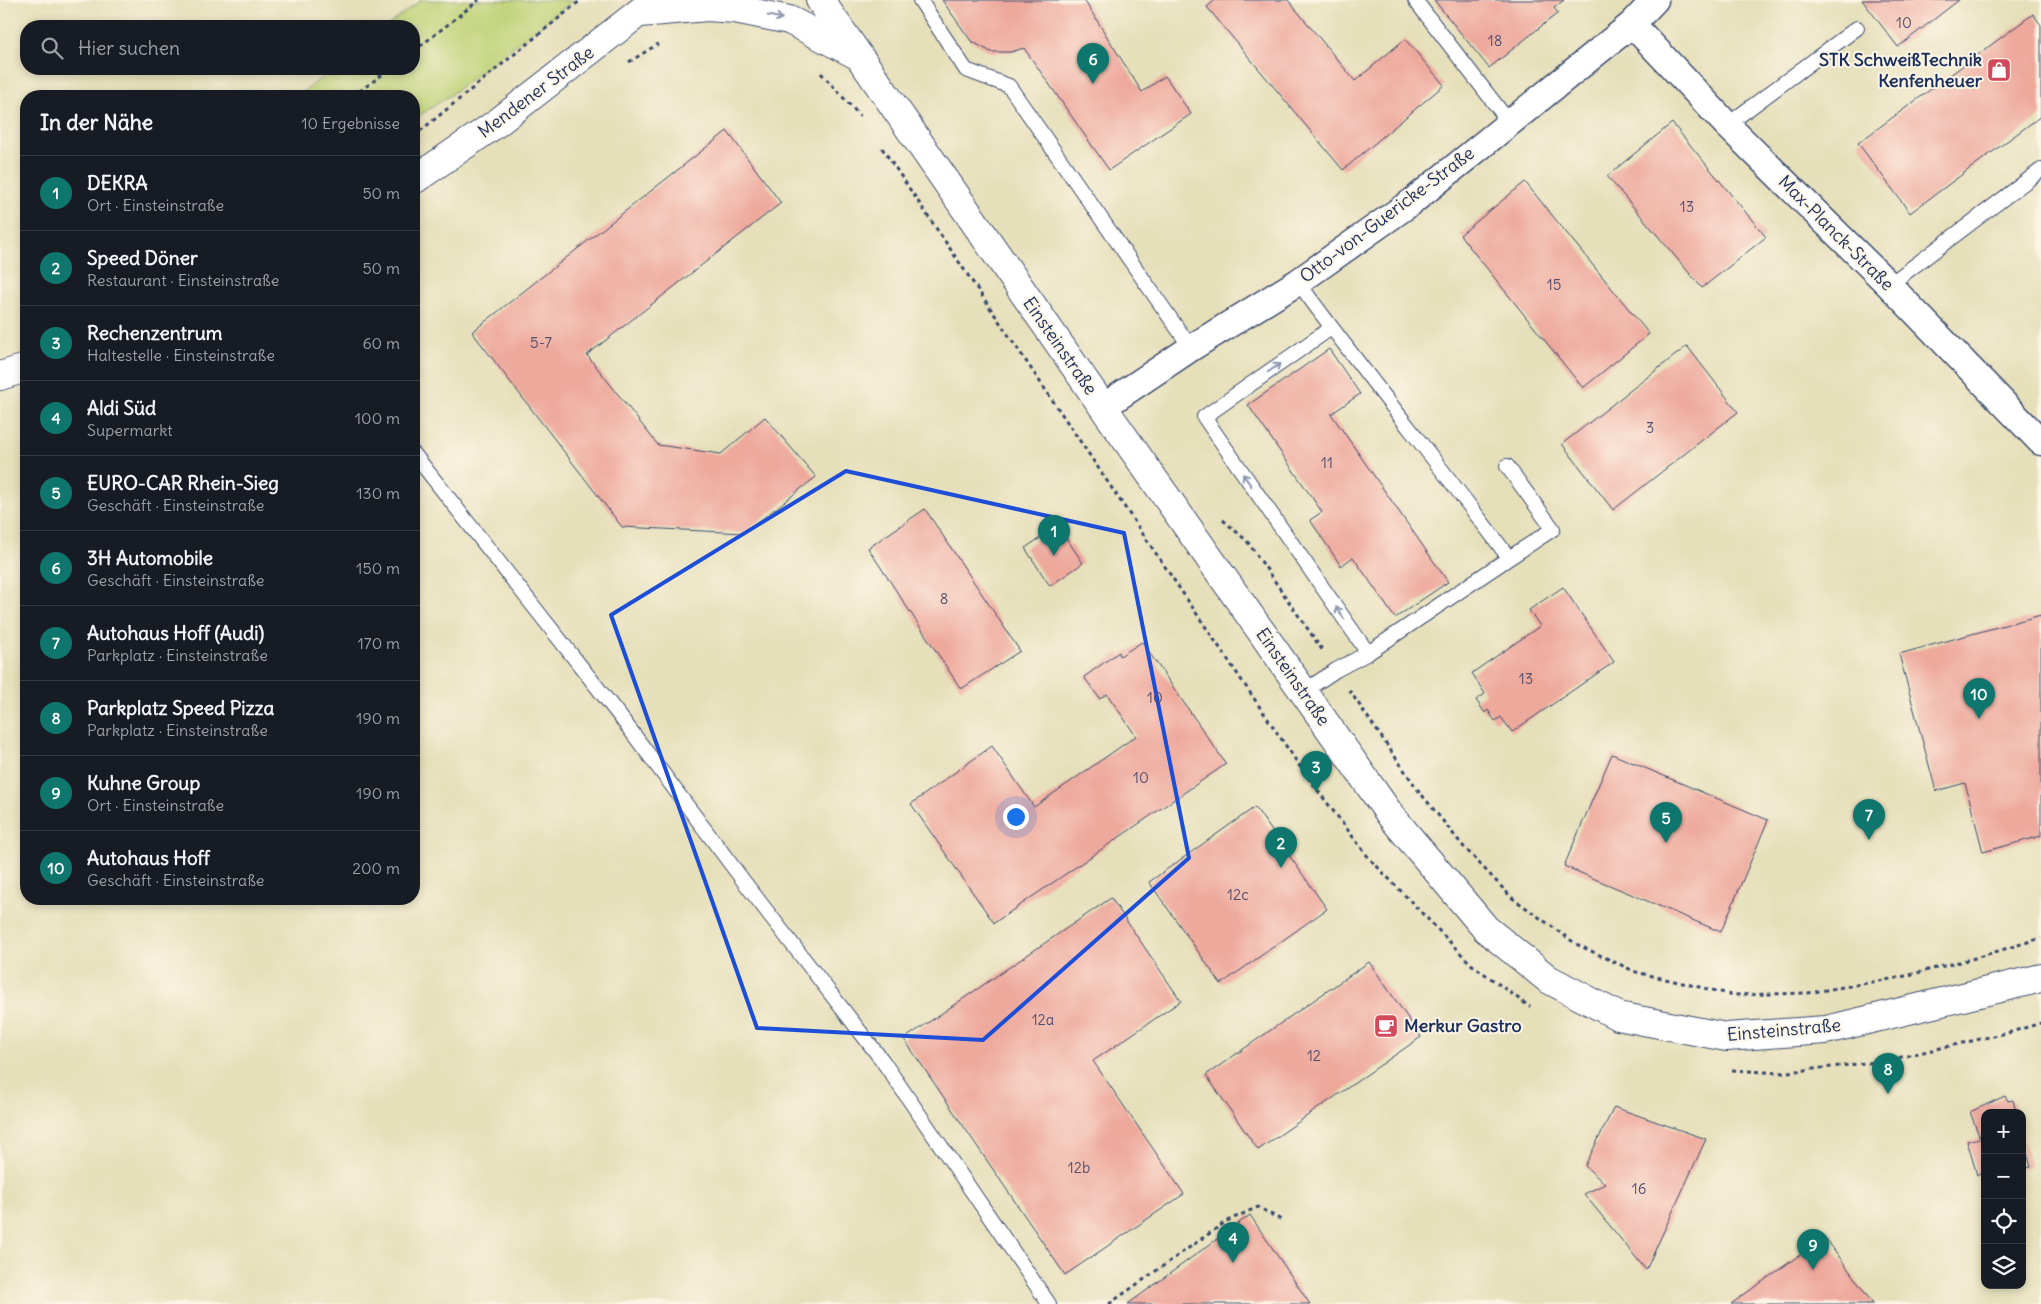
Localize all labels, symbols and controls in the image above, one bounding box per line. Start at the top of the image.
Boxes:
one-way arrow [767,13,783,23]
house number: 10 [1896,13,1912,32]
search box [20,20,420,75]
house number: 18 [1488,31,1502,50]
icon: search [38,34,66,62]
text: Hier suchen [78,36,180,60]
street label: Mendener Straße [473,41,598,143]
pin: 6 [1077,43,1109,84]
place label: STK SchweißTechnik Kenfenheuer [1819,48,1983,92]
shop icon: STK SchweißTechnik Kenfenheuer [1986,57,2012,83]
text: In der Nähe [40,109,153,136]
text: 10 Ergebnisse [301,113,400,133]
street label: Otto-von-Guericke-Straße [1295,141,1479,288]
street label: Max-Planck-Straße [1774,170,1899,295]
text: DEKRA [87,171,148,195]
text: 1 [53,183,59,203]
text: 50 m [362,183,400,203]
text: Ort · Einsteinstraße [87,195,224,215]
house number: 13 [1680,197,1694,216]
text: Speed Döner [87,246,198,270]
text: 2 [52,258,60,278]
text: 50 m [362,258,400,278]
text: Restaurant · Einsteinstraße [87,270,279,290]
house number: 15 [1547,275,1561,294]
street label: Einsteinstraße [1018,292,1103,399]
text: Rechenzentrum [87,321,223,345]
text: 3 [51,333,61,353]
text: 60 m [362,333,400,353]
house number: 5-7 [530,333,552,352]
text: Haltestelle · Einsteinstraße [87,345,275,365]
one-way arrow [1267,363,1281,373]
text: Aldi Süd [87,396,156,420]
text: 4 [51,408,61,428]
text: 100 m [355,408,400,428]
house number: 3 [1646,418,1654,437]
text: Supermarkt [87,420,173,440]
house number: 11 [1321,453,1333,472]
text: EURO-CAR Rhein-Sieg [87,471,279,495]
one-way arrow [1242,473,1252,487]
text: 5 [51,483,61,503]
text: 130 m [356,483,400,503]
text: Geschäft · Einsteinstraße [87,495,264,515]
pin: 1 [1038,515,1070,556]
text: 3H Automobile [87,546,213,570]
text: 6 [51,558,61,578]
text: 150 m [356,558,400,578]
text: Geschäft · Einsteinstraße [87,570,264,590]
house number: 8 [940,589,948,608]
one-way arrow [1335,606,1345,620]
text: Autohaus Hoff (Audi) [87,621,264,645]
street label: Einsteinstraße [1251,623,1336,730]
text: 7 [52,633,60,653]
text: 170 m [357,633,400,653]
text: Parkplatz · Einsteinstraße [87,645,268,665]
house number: 13 [1519,669,1533,688]
pin: 10 [1963,678,1995,719]
house number: 10 [1147,688,1163,707]
text: Parkplatz Speed Pizza [87,696,274,720]
text: 8 [51,708,61,728]
text: 190 m [356,708,400,728]
text: Parkplatz · Einsteinstraße [87,720,268,740]
pin: 3 [1300,751,1332,792]
house number: 10 [1133,768,1149,787]
text: Kuhne Group [87,771,200,795]
text: 9 [51,783,61,803]
text: 190 m [356,783,400,803]
text: Ort · Einsteinstraße [87,795,224,815]
pin: 7 [1853,799,1885,840]
pin: 5 [1650,802,1682,843]
your location [1003,804,1029,830]
pin: 2 [1265,827,1297,868]
text: Autohaus Hoff [87,846,210,870]
text: 10 [48,858,64,878]
text: 200 m [352,858,400,878]
text: Geschäft · Einsteinstraße [87,870,264,890]
house number: 12c [1227,885,1249,904]
house number: 12a [1032,1010,1055,1029]
cafe icon: Merkur Gastro [1373,1013,1399,1039]
street label: Einsteinstraße [1726,1013,1842,1046]
place label: Merkur Gastro [1404,1014,1522,1037]
house number: 12 [1307,1046,1321,1065]
pin: 8 [1872,1053,1904,1094]
map controls [1981,1109,2026,1289]
button: + [1981,1109,2026,1154]
button: − [1981,1154,2026,1199]
house number: 12b [1068,1158,1090,1177]
house number: 16 [1632,1179,1646,1198]
button: locate [1981,1199,2026,1244]
pin: 4 [1217,1222,1249,1263]
pin: 9 [1797,1229,1829,1270]
button: layers [1981,1244,2026,1289]

